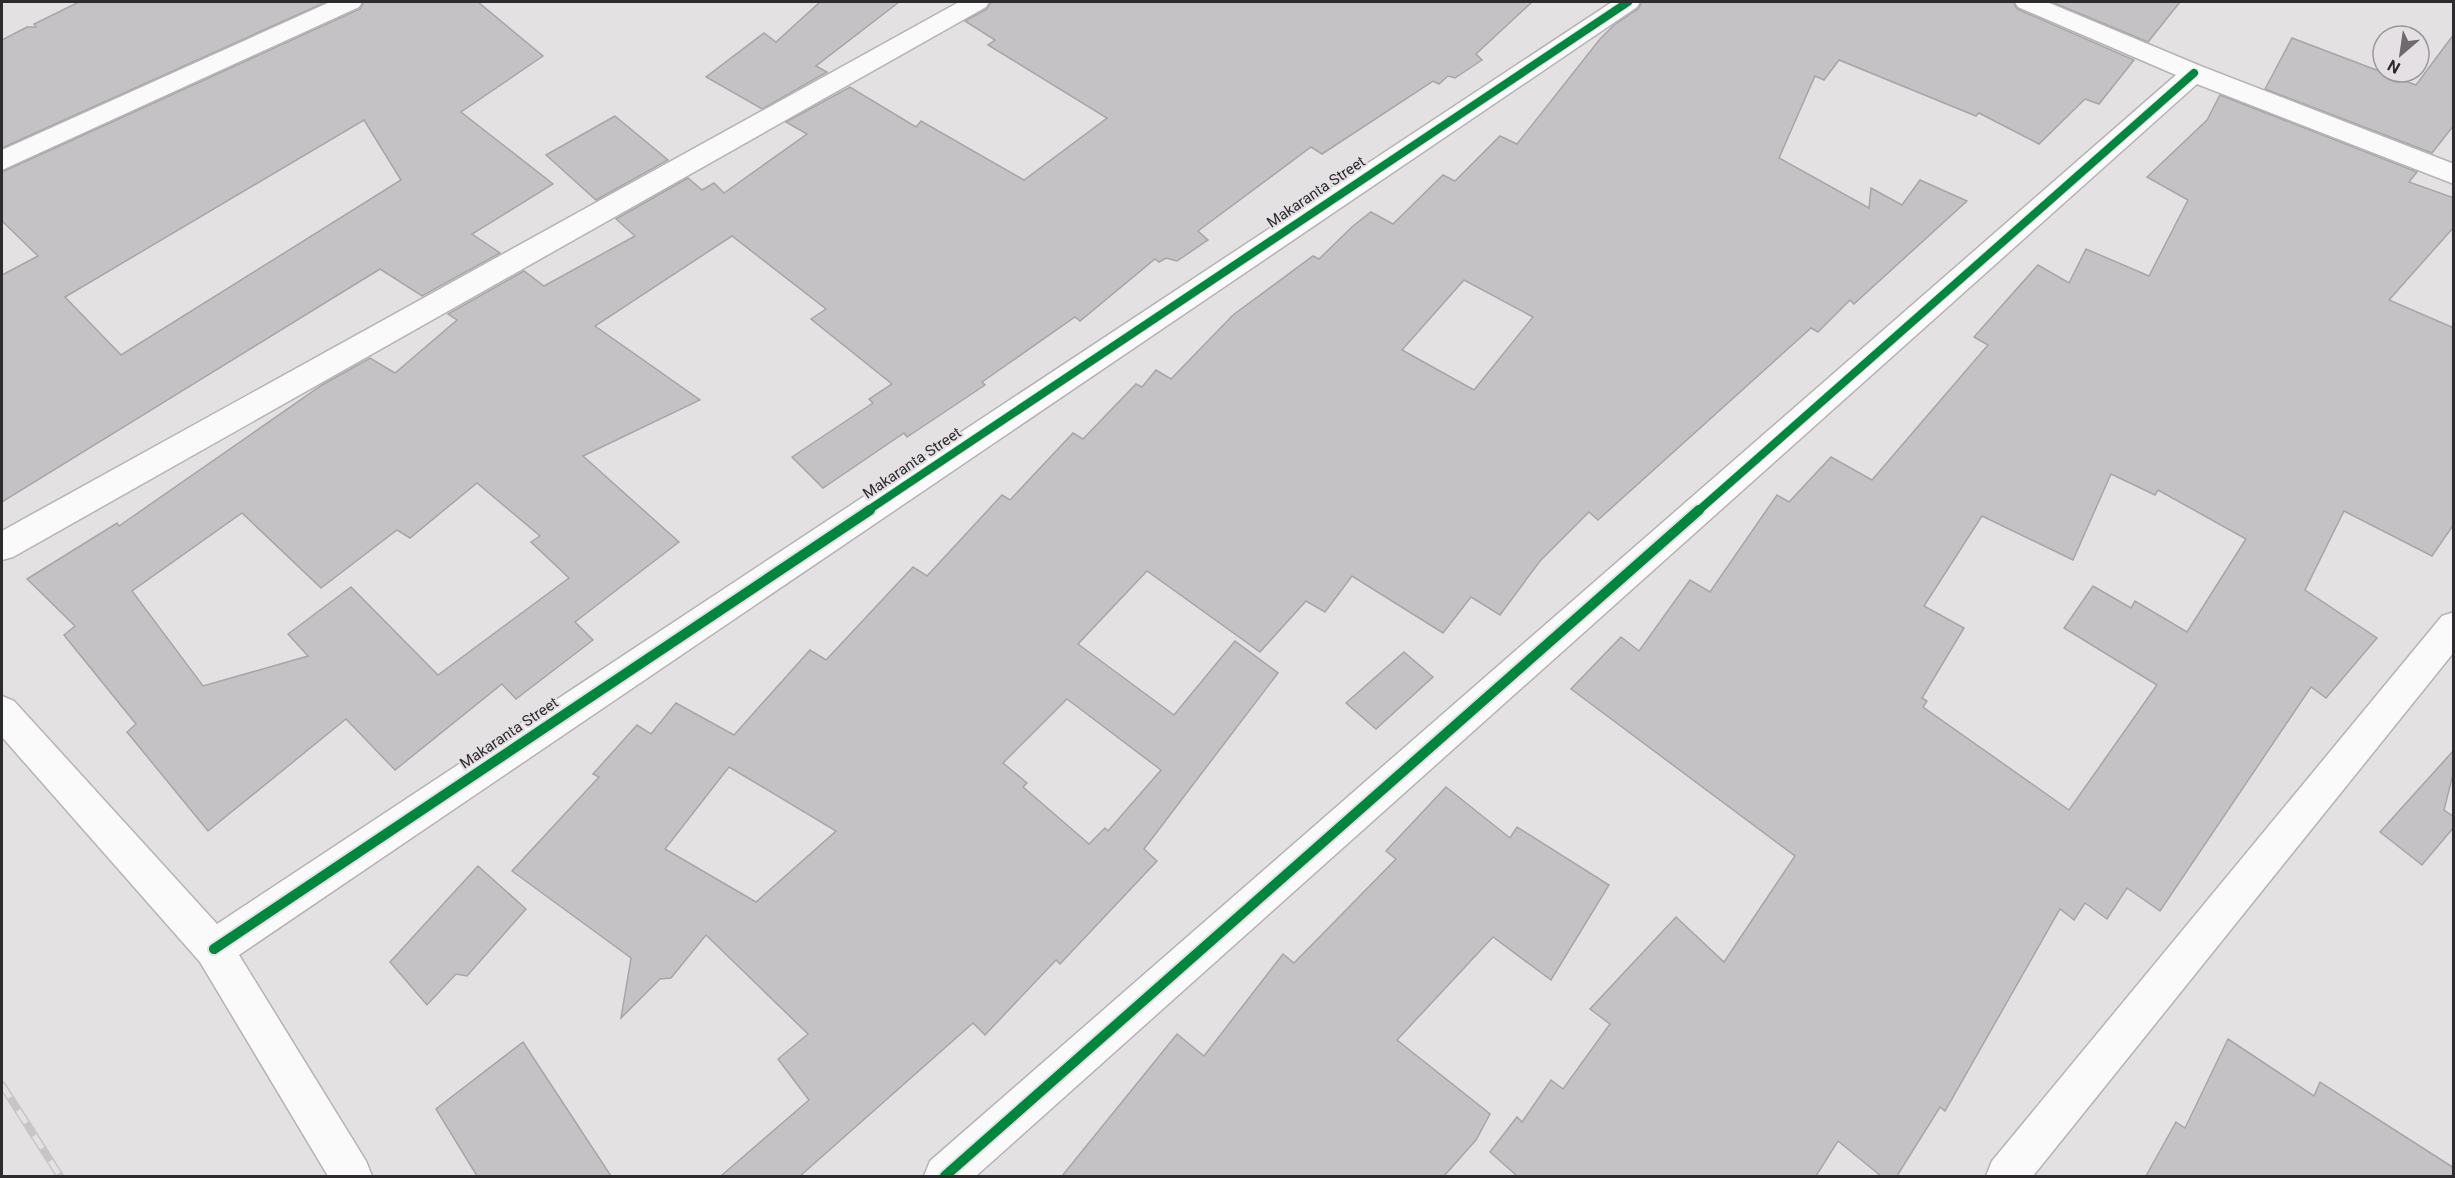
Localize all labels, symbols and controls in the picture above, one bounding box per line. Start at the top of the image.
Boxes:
north arrow [2371,24,2431,84]
text: N [2384,56,2404,78]
street label: Makaranta Street [1263,152,1369,232]
street label: Makaranta Street [859,423,965,503]
street label: Makaranta Street [456,693,562,773]

